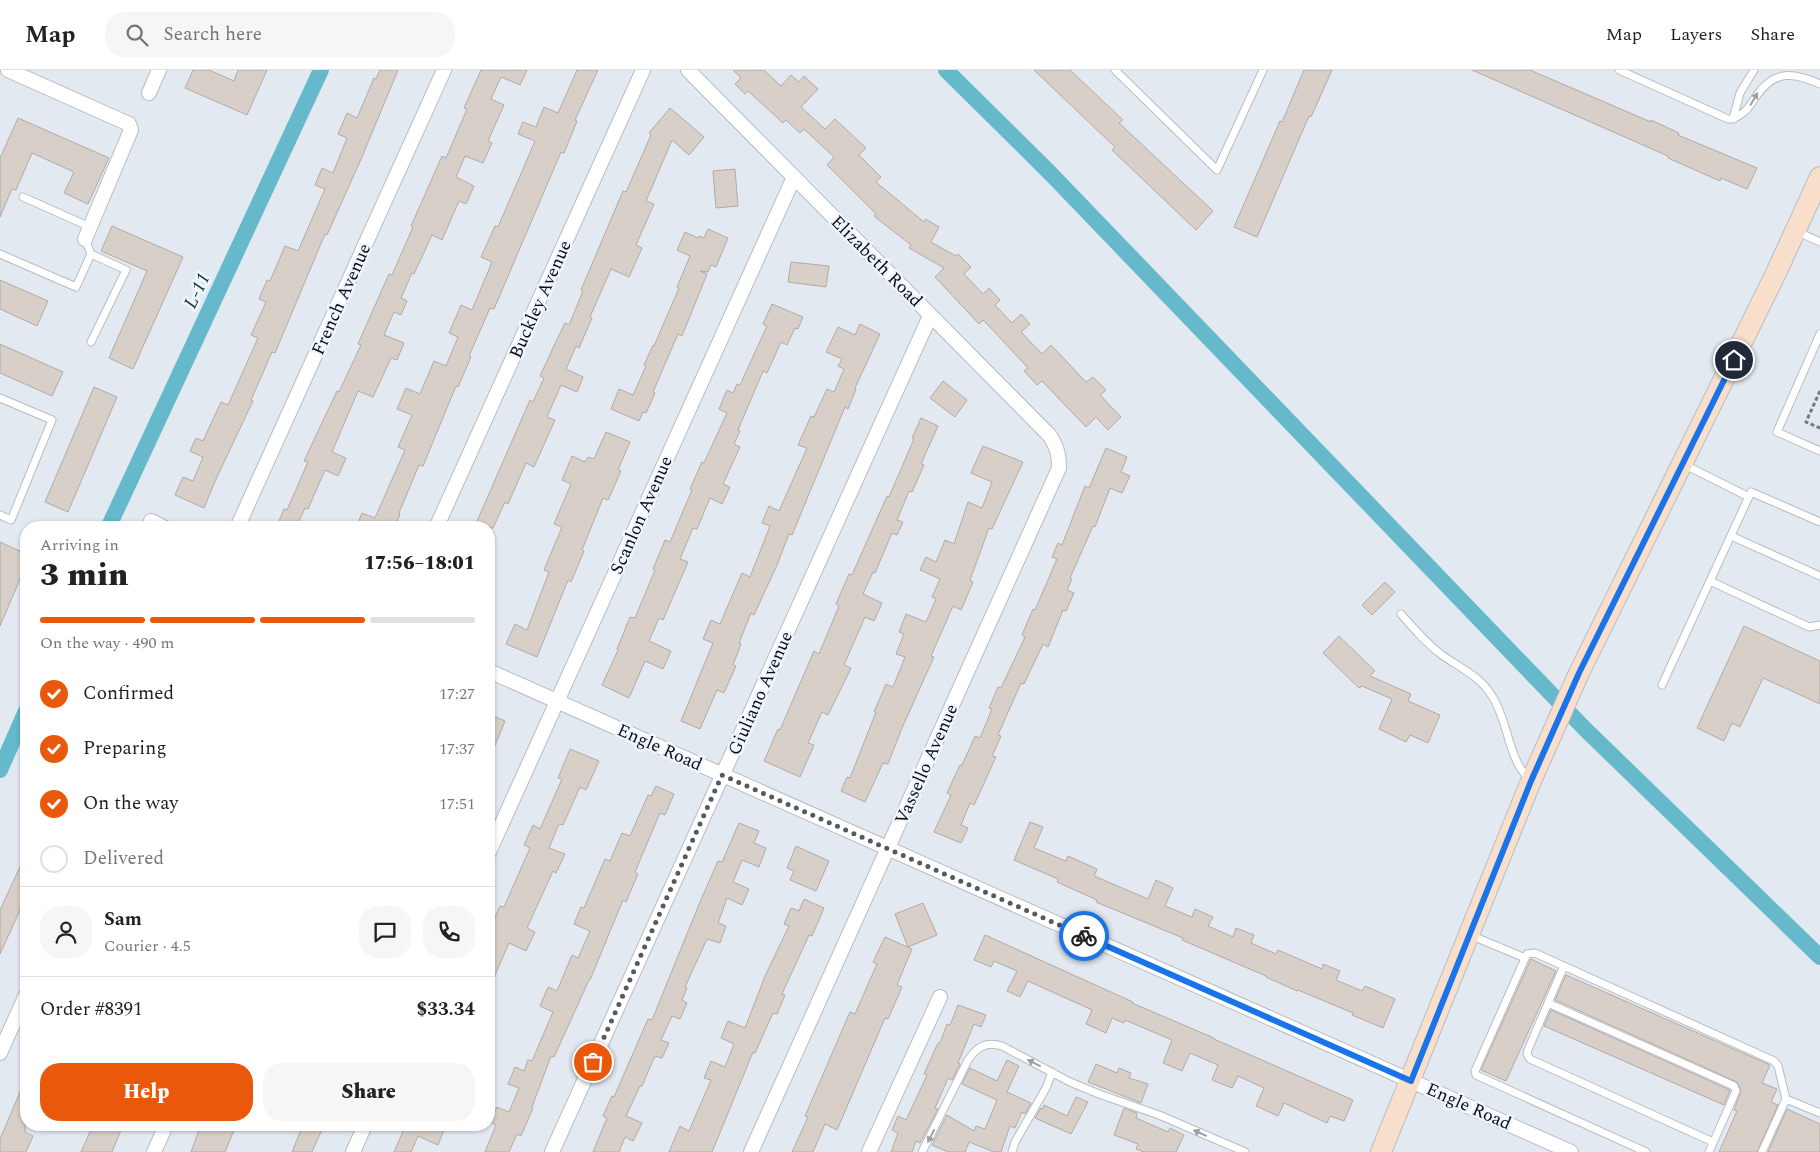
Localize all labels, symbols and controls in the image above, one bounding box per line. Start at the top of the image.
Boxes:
search box [105,12,455,57]
text: Map [25,17,75,53]
text: Search here [163,20,262,49]
icon: search [123,21,151,49]
text: Map [1606,21,1642,48]
text: Layers [1670,21,1722,48]
text: Share [1750,21,1795,48]
one-way arrow [1750,93,1759,106]
street label: Elizabeth Road [824,209,929,314]
street label: Buckley Avenue [502,236,579,363]
street label: French Avenue [305,239,378,359]
water label: L-11 [176,268,218,314]
pin [1713,339,1755,381]
icon: home [1720,346,1748,374]
street label: Scanlon Avenue [603,452,680,579]
text: Arriving in [40,533,119,557]
text: 17:56–18:01 [364,549,475,578]
text: 3 min [40,551,128,600]
street label: Giuliano Avenue [721,627,800,760]
text: On the way · 490 m [40,631,174,655]
text: Confirmed [83,679,174,708]
icon: check [40,680,68,708]
text: 17:27 [439,682,475,706]
street label: Vassello Avenue [888,700,965,829]
street label: Engle Road [613,717,707,778]
text: Preparing [83,734,167,763]
icon: check [40,735,68,763]
text: 17:37 [439,737,475,761]
text: On the way [83,789,179,818]
icon: check [40,790,68,818]
text: 17:51 [439,792,475,816]
text: Delivered [83,844,164,873]
text: Sam [104,905,142,934]
button: person [40,906,92,958]
button: chat [359,906,411,958]
button: phone [423,906,475,958]
courier [1059,911,1109,961]
icon: bike [1070,922,1098,950]
text: Courier · 4.5 [104,934,191,958]
text: Order #8391 [40,995,143,1024]
text: $33.34 [417,995,475,1024]
pin [572,1041,614,1083]
icon: bag [579,1048,607,1076]
one-way arrow [1027,1059,1041,1067]
button: Help [40,1063,253,1121]
button: Share [263,1063,475,1121]
street label: Engle Road [1422,1076,1516,1137]
one-way arrow [1193,1128,1207,1136]
one-way arrow [927,1129,935,1143]

